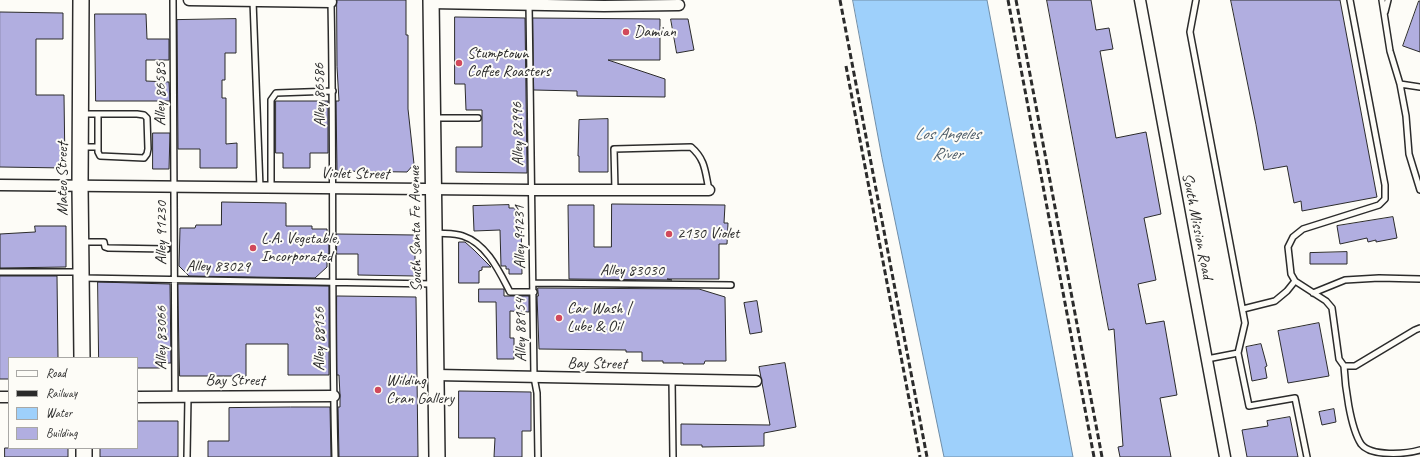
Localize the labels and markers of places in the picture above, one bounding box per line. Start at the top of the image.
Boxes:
place label: Damian [634,22,676,42]
marker: Damian [621,27,631,37]
place label: Stumptown Coffee Roasters [467,44,550,82]
marker: Stumptown Coffee Roasters [454,58,464,68]
place label: 2130 Violet [677,224,739,244]
place label: L.A. Vegetable, Incorporated [261,229,339,267]
marker: 2130 Violet [664,229,674,239]
marker: L.A. Vegetable, Incorporated [248,243,258,253]
place label: Car Wash | Lube & Oil [567,299,632,337]
marker: Car Wash | Lube & Oil [554,313,564,323]
place label: Wilding Cran Gallery [386,371,454,409]
marker: Wilding Cran Gallery [373,385,383,395]

